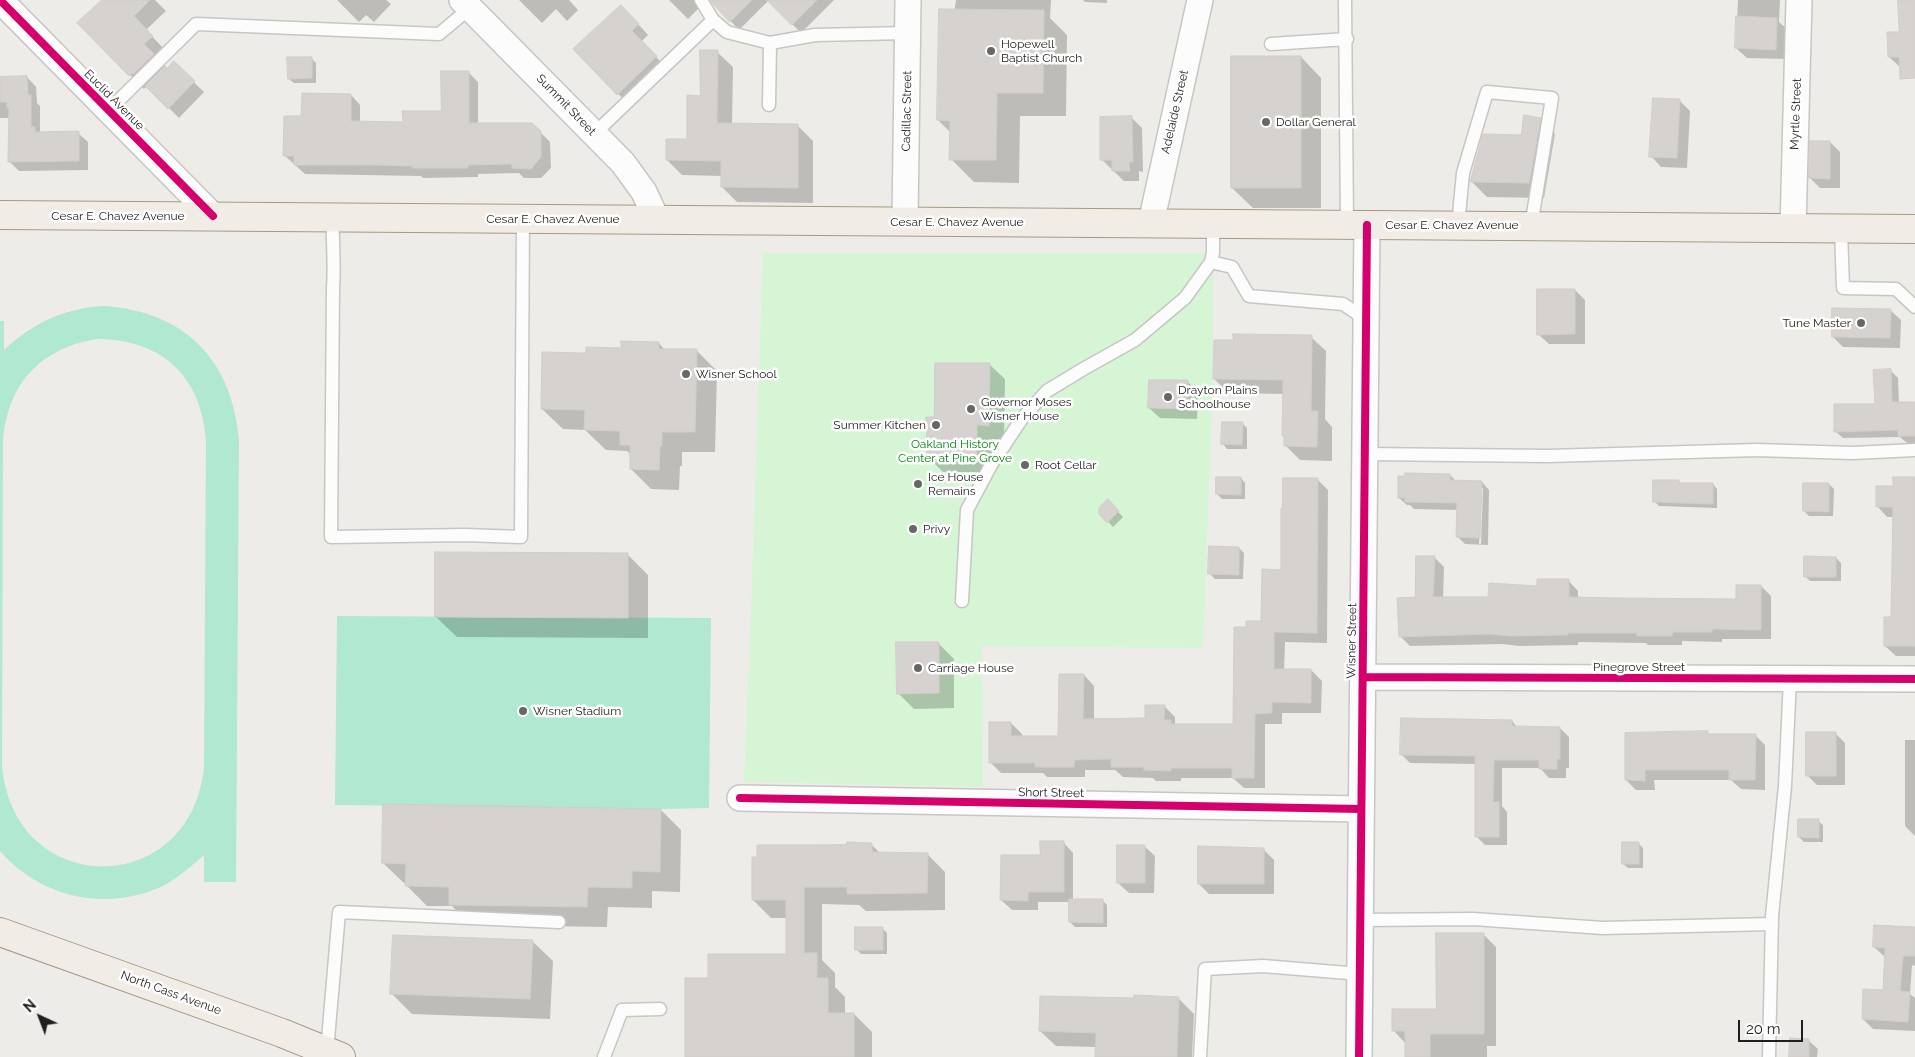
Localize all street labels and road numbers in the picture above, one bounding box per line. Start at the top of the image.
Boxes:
street label: Euclid Avenue [81,67,147,133]
street label: Adelaide Street [1158,69,1192,155]
street label: Cadillac Street [899,70,915,152]
street label: Summit Street [533,71,599,139]
street label: Myrtle Street [1788,78,1804,150]
street label: Cesar E. Chavez Avenue [51,209,185,223]
street label: Cesar E. Chavez Avenue [486,212,620,226]
street label: Cesar E. Chavez Avenue [890,215,1024,229]
street label: Cesar E. Chavez Avenue [1385,218,1519,232]
street label: Wisner Street [1344,603,1360,679]
street label: Pinegrove Street [1593,660,1685,674]
street label: Short Street [1018,785,1084,801]
street label: North Cass Avenue [119,968,223,1018]

